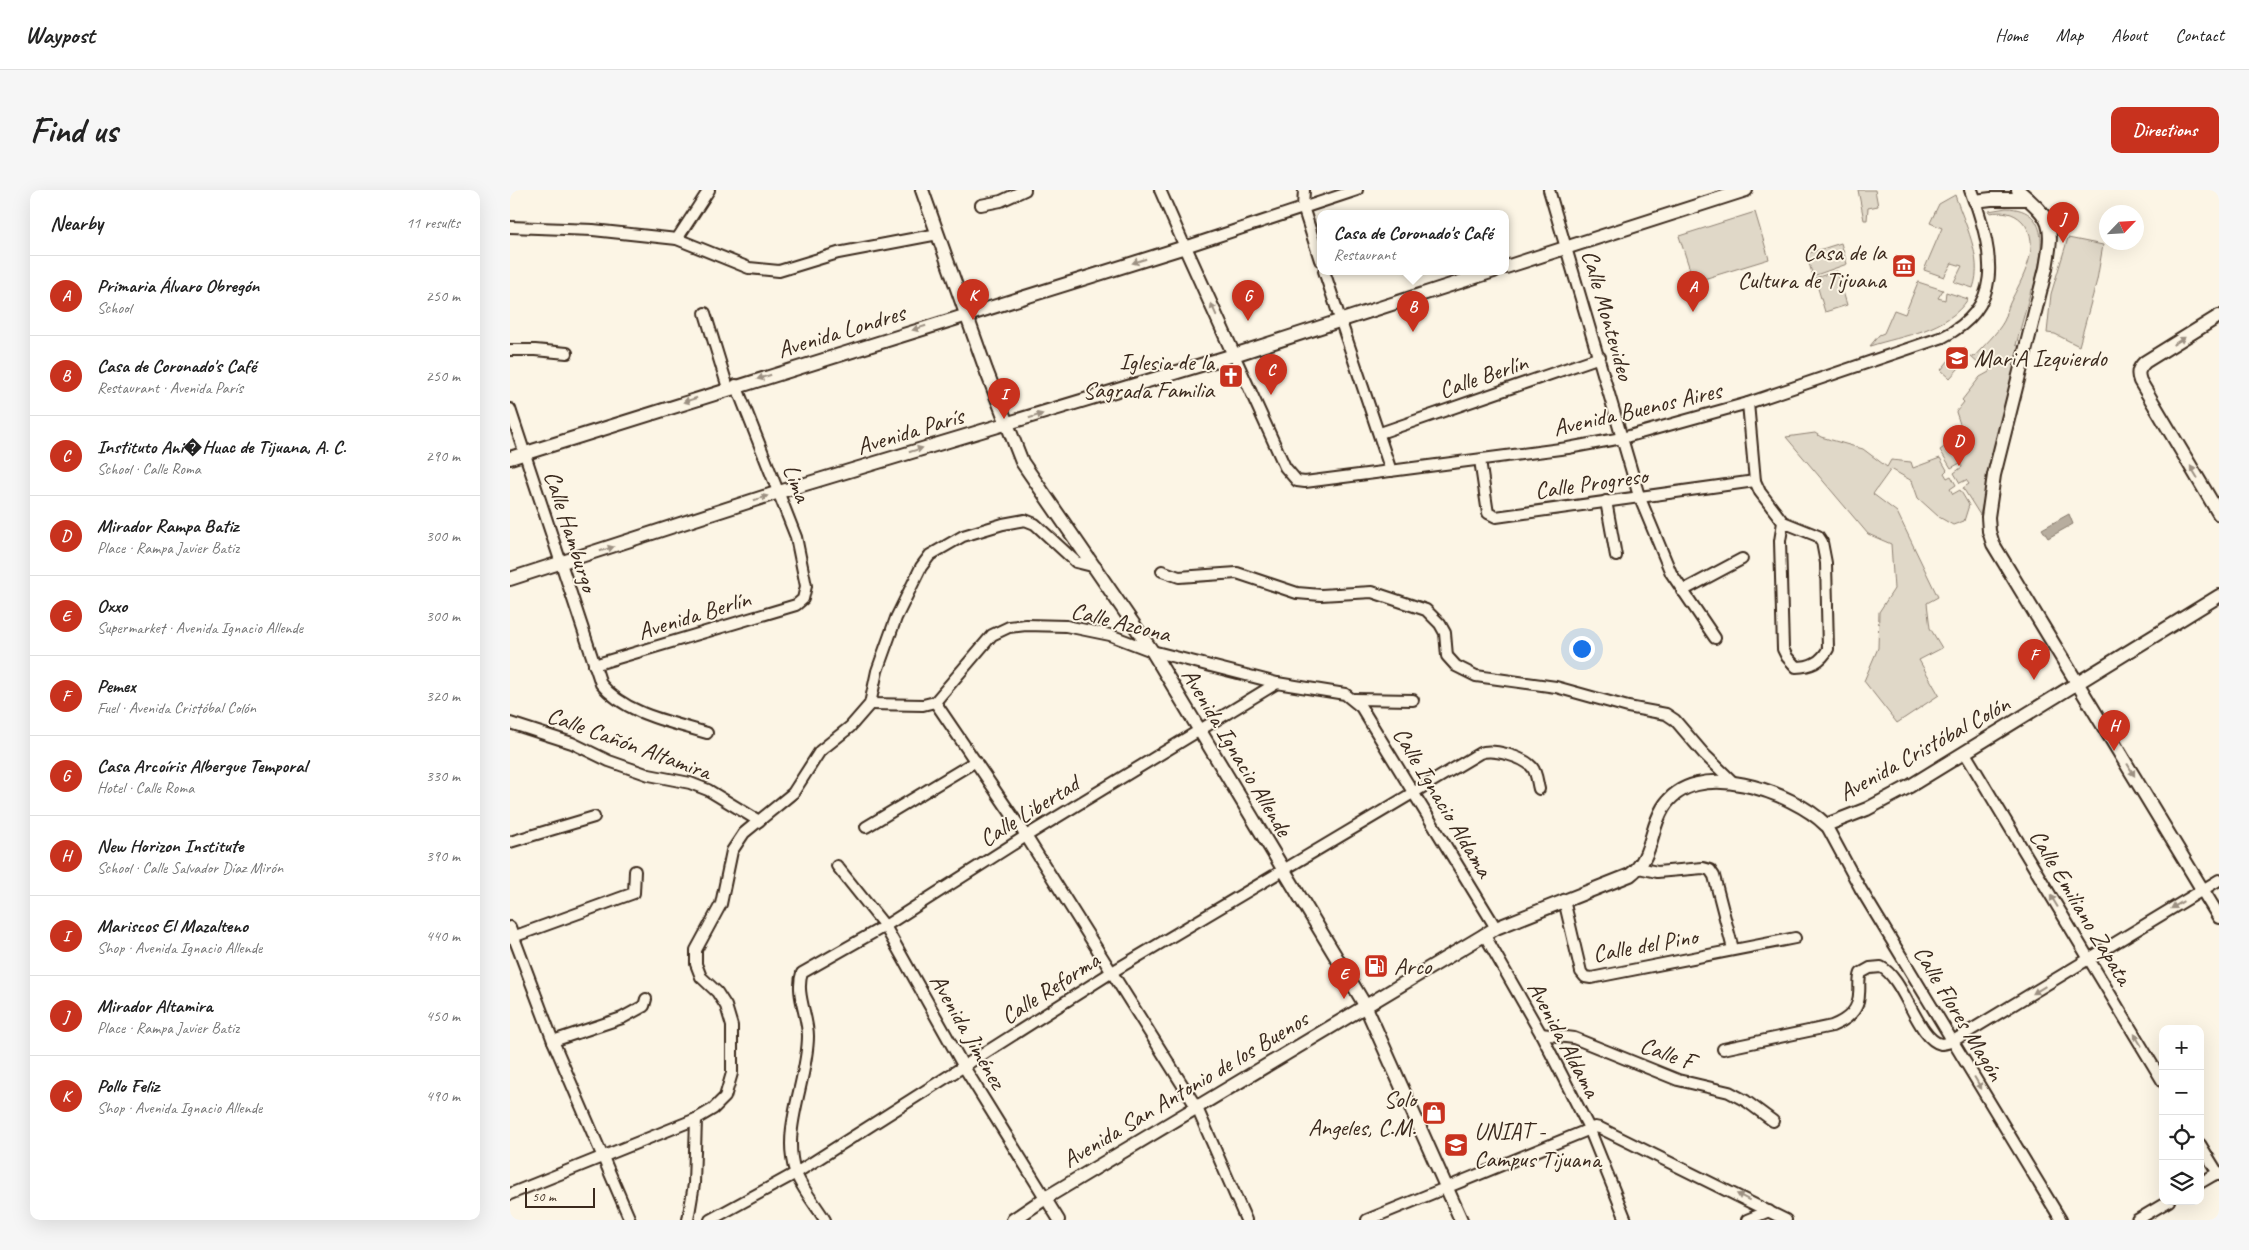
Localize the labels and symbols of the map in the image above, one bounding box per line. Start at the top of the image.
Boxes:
pin: J [2047,202,2079,243]
north arrow [2099,205,2144,250]
place label: Casa de la Cultura de Tijuana [1737,237,1887,295]
street label: Calle Montevideo [1575,246,1641,385]
museum icon: Casa de la Cultura de Tijuana [1891,253,1917,279]
one-way arrow [1131,258,1146,265]
pin: A [1677,271,1709,312]
pin: K [957,279,989,320]
pin: G [1232,280,1264,321]
pin: B [1397,291,1429,332]
street label: Avenida Londres [774,297,911,365]
one-way arrow [1209,303,1217,317]
one-way arrow [912,325,927,333]
one-way arrow [2172,336,2185,346]
place label: MariA Izquierdo [1974,343,2108,373]
school or university icon: MariA Izquierdo [1944,345,1970,371]
place label: Iglesia de la Sagrada Familia [1083,347,1216,405]
street label: Calle Berlín [1435,347,1532,405]
pin: C [1255,354,1287,395]
church icon: Iglesia de la Sagrada Familia [1218,363,1244,389]
one-way arrow [757,373,772,381]
street label: Avenida Buenos Aires [1550,374,1727,443]
pin: I [988,378,1020,419]
one-way arrow [682,396,697,404]
street label: Avenida París [853,400,970,461]
one-way arrow [1028,411,1043,419]
pin: D [1943,425,1975,466]
one-way arrow [909,446,924,454]
street label: Lima [776,460,818,507]
street label: Calle Progreso [1533,460,1652,506]
one-way arrow [2189,466,2198,479]
street label: Calle Hamburgo [537,467,605,598]
one-way arrow [754,494,769,502]
one-way arrow [599,544,614,552]
street label: Avenida Berlín [634,583,755,646]
street label: Calle Azcona [1068,595,1175,649]
your location [1569,636,1595,662]
pin: F [2018,639,2050,680]
street label: Avenida Ignacio Allende [1175,662,1300,843]
street label: Avenida Cristóbal Colón [1833,688,2016,807]
street label: Calle Cañón Altamira [543,700,717,787]
pin: H [2098,710,2130,751]
street label: Calle Ignacio Aldama [1386,721,1500,884]
one-way arrow [2126,763,2135,776]
street label: Calle Libertad [974,767,1088,853]
street label: Calle Emiliano Zapata [2023,824,2140,992]
one-way arrow [2049,894,2058,908]
one-way arrow [2171,901,2184,910]
street label: Calle del Pino [1590,921,1702,969]
street label: Calle Flores Magón [1907,940,2012,1087]
street label: Calle Reforma [995,944,1106,1031]
place label: Arco [1394,951,1433,981]
fuel station icon: Arco [1363,953,1389,979]
pin: E [1328,958,1360,999]
street label: Avenida Jiménez [923,968,1014,1096]
street label: Avenida Aldama [1521,976,1608,1103]
one-way arrow [2032,986,2045,995]
street label: Avenida San Antonio de los Buenos [1057,1003,1315,1174]
street label: Calle F [1636,1030,1703,1078]
one-way arrow [2133,1034,2142,1047]
one-way arrow [1973,1076,1983,1089]
place label: Solo Angeles, C.M. [1308,1084,1419,1142]
shop icon: Solo Angeles, C.M. [1421,1100,1447,1126]
place label: UNIAT - Campus Tijuana [1474,1116,1603,1174]
school or university icon: UNIAT - Campus Tijuana [1443,1132,1469,1158]
scale bar [525,1185,595,1208]
one-way arrow [1735,1193,1750,1201]

